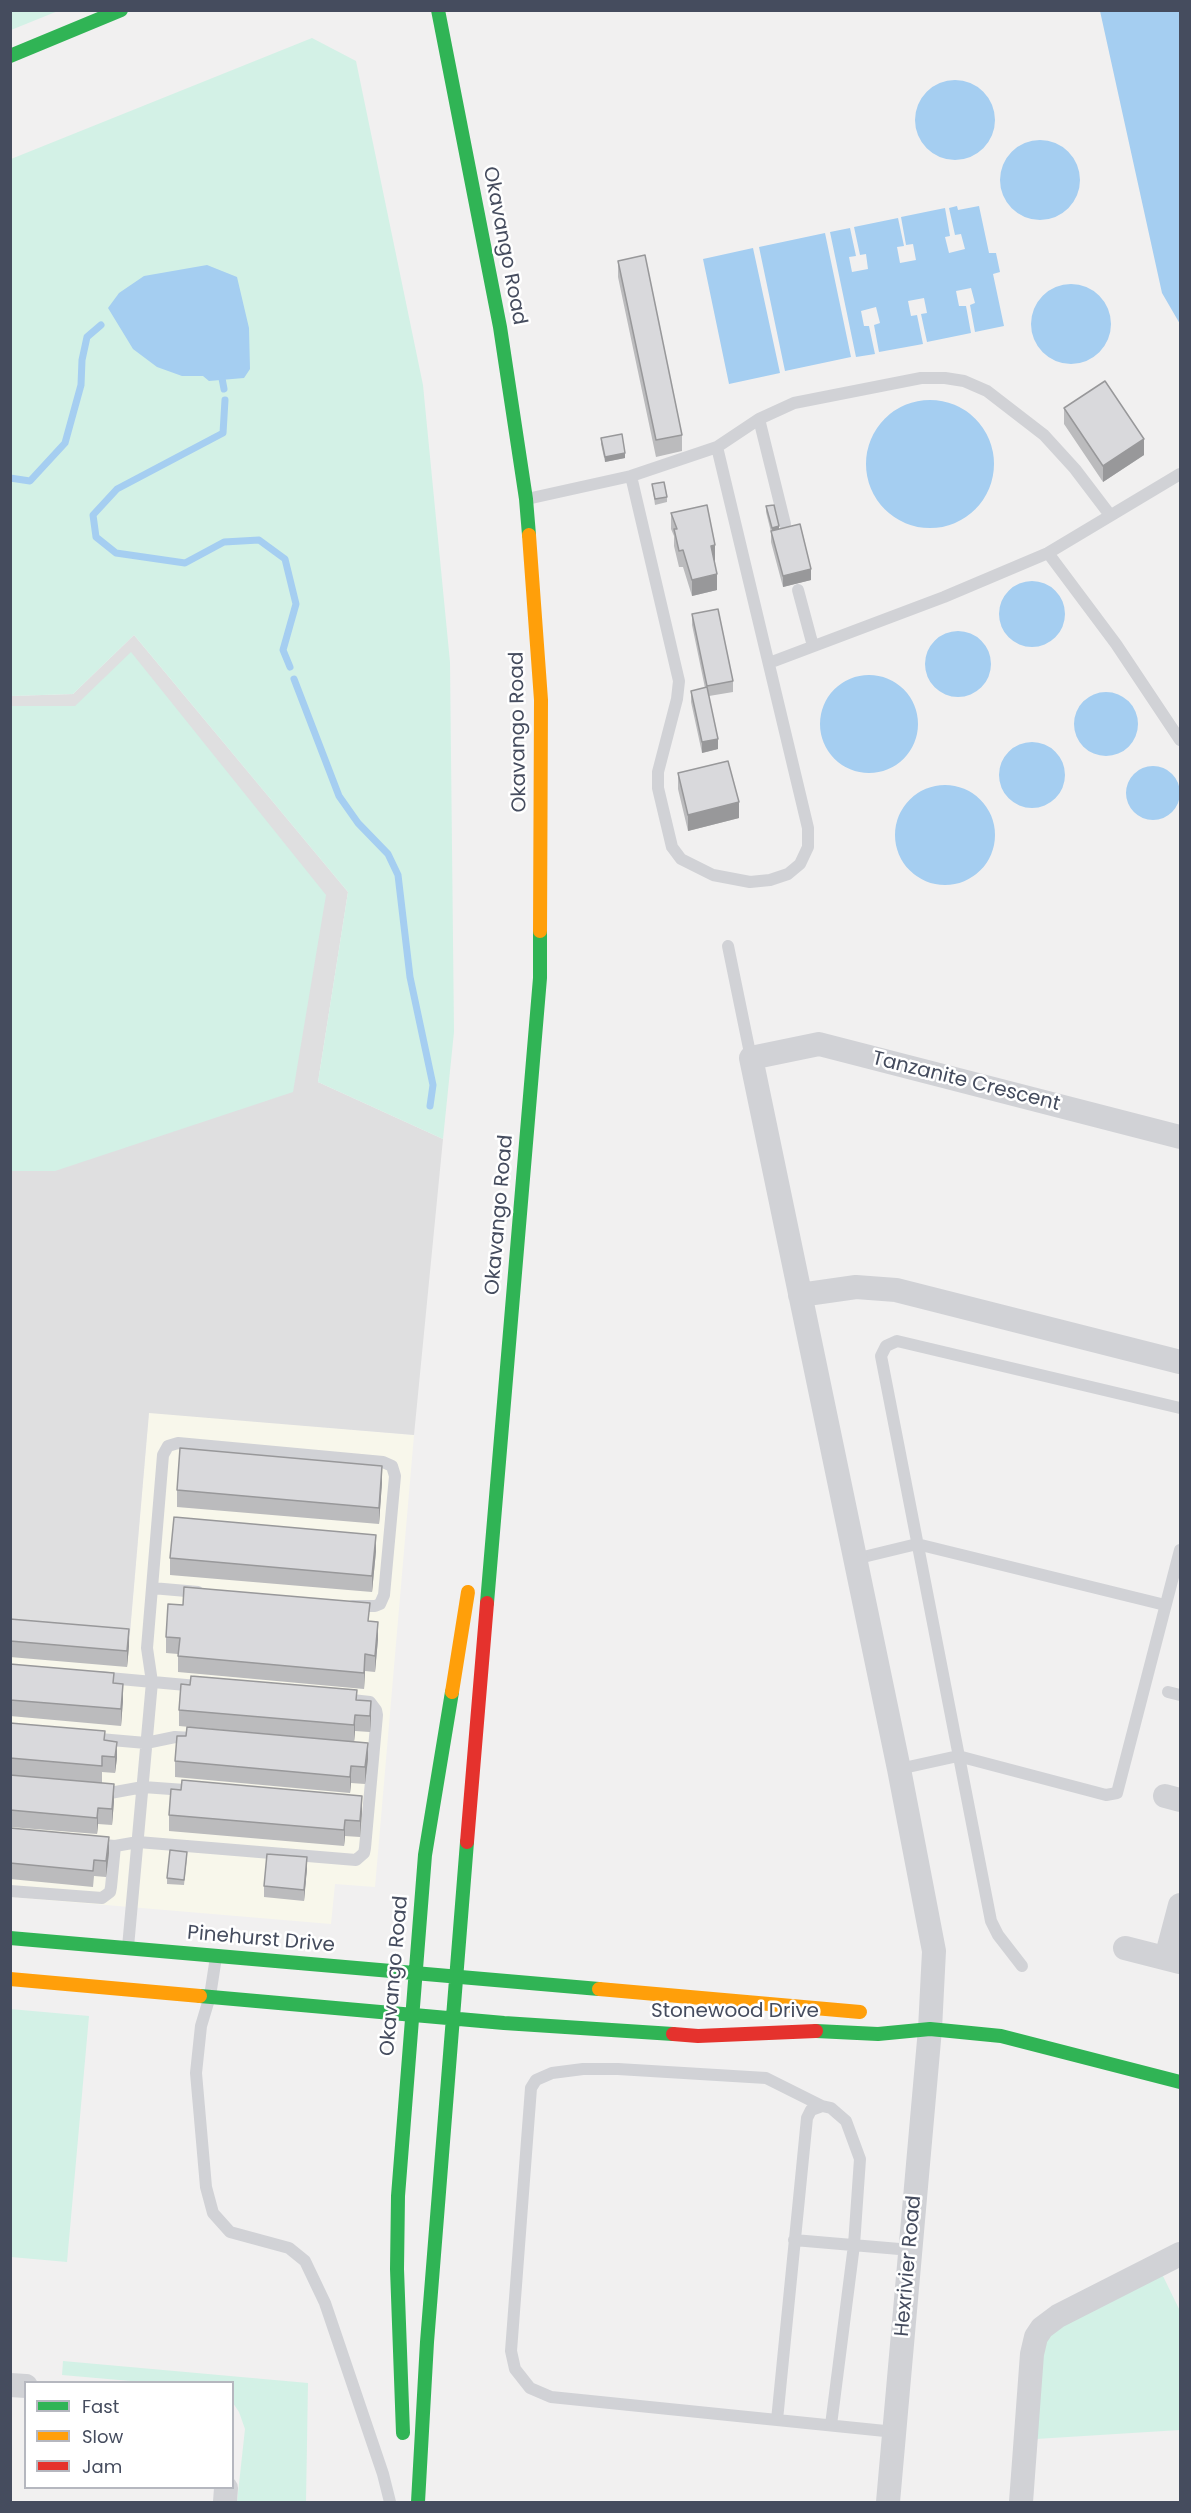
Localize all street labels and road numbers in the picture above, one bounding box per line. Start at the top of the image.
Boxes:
street label: Okavango Road [477,165,531,327]
street label: Okavango Road [506,651,532,813]
street label: Tanzanite Crescent [870,1047,1062,1117]
street label: Okavango Road [481,1134,519,1296]
street label: Okavango Road [376,1895,414,2057]
street label: Pinehurst Drive [186,1922,336,1958]
street label: Stonewood Drive [651,2000,819,2024]
street label: Hexrivier Road [891,2194,927,2338]

